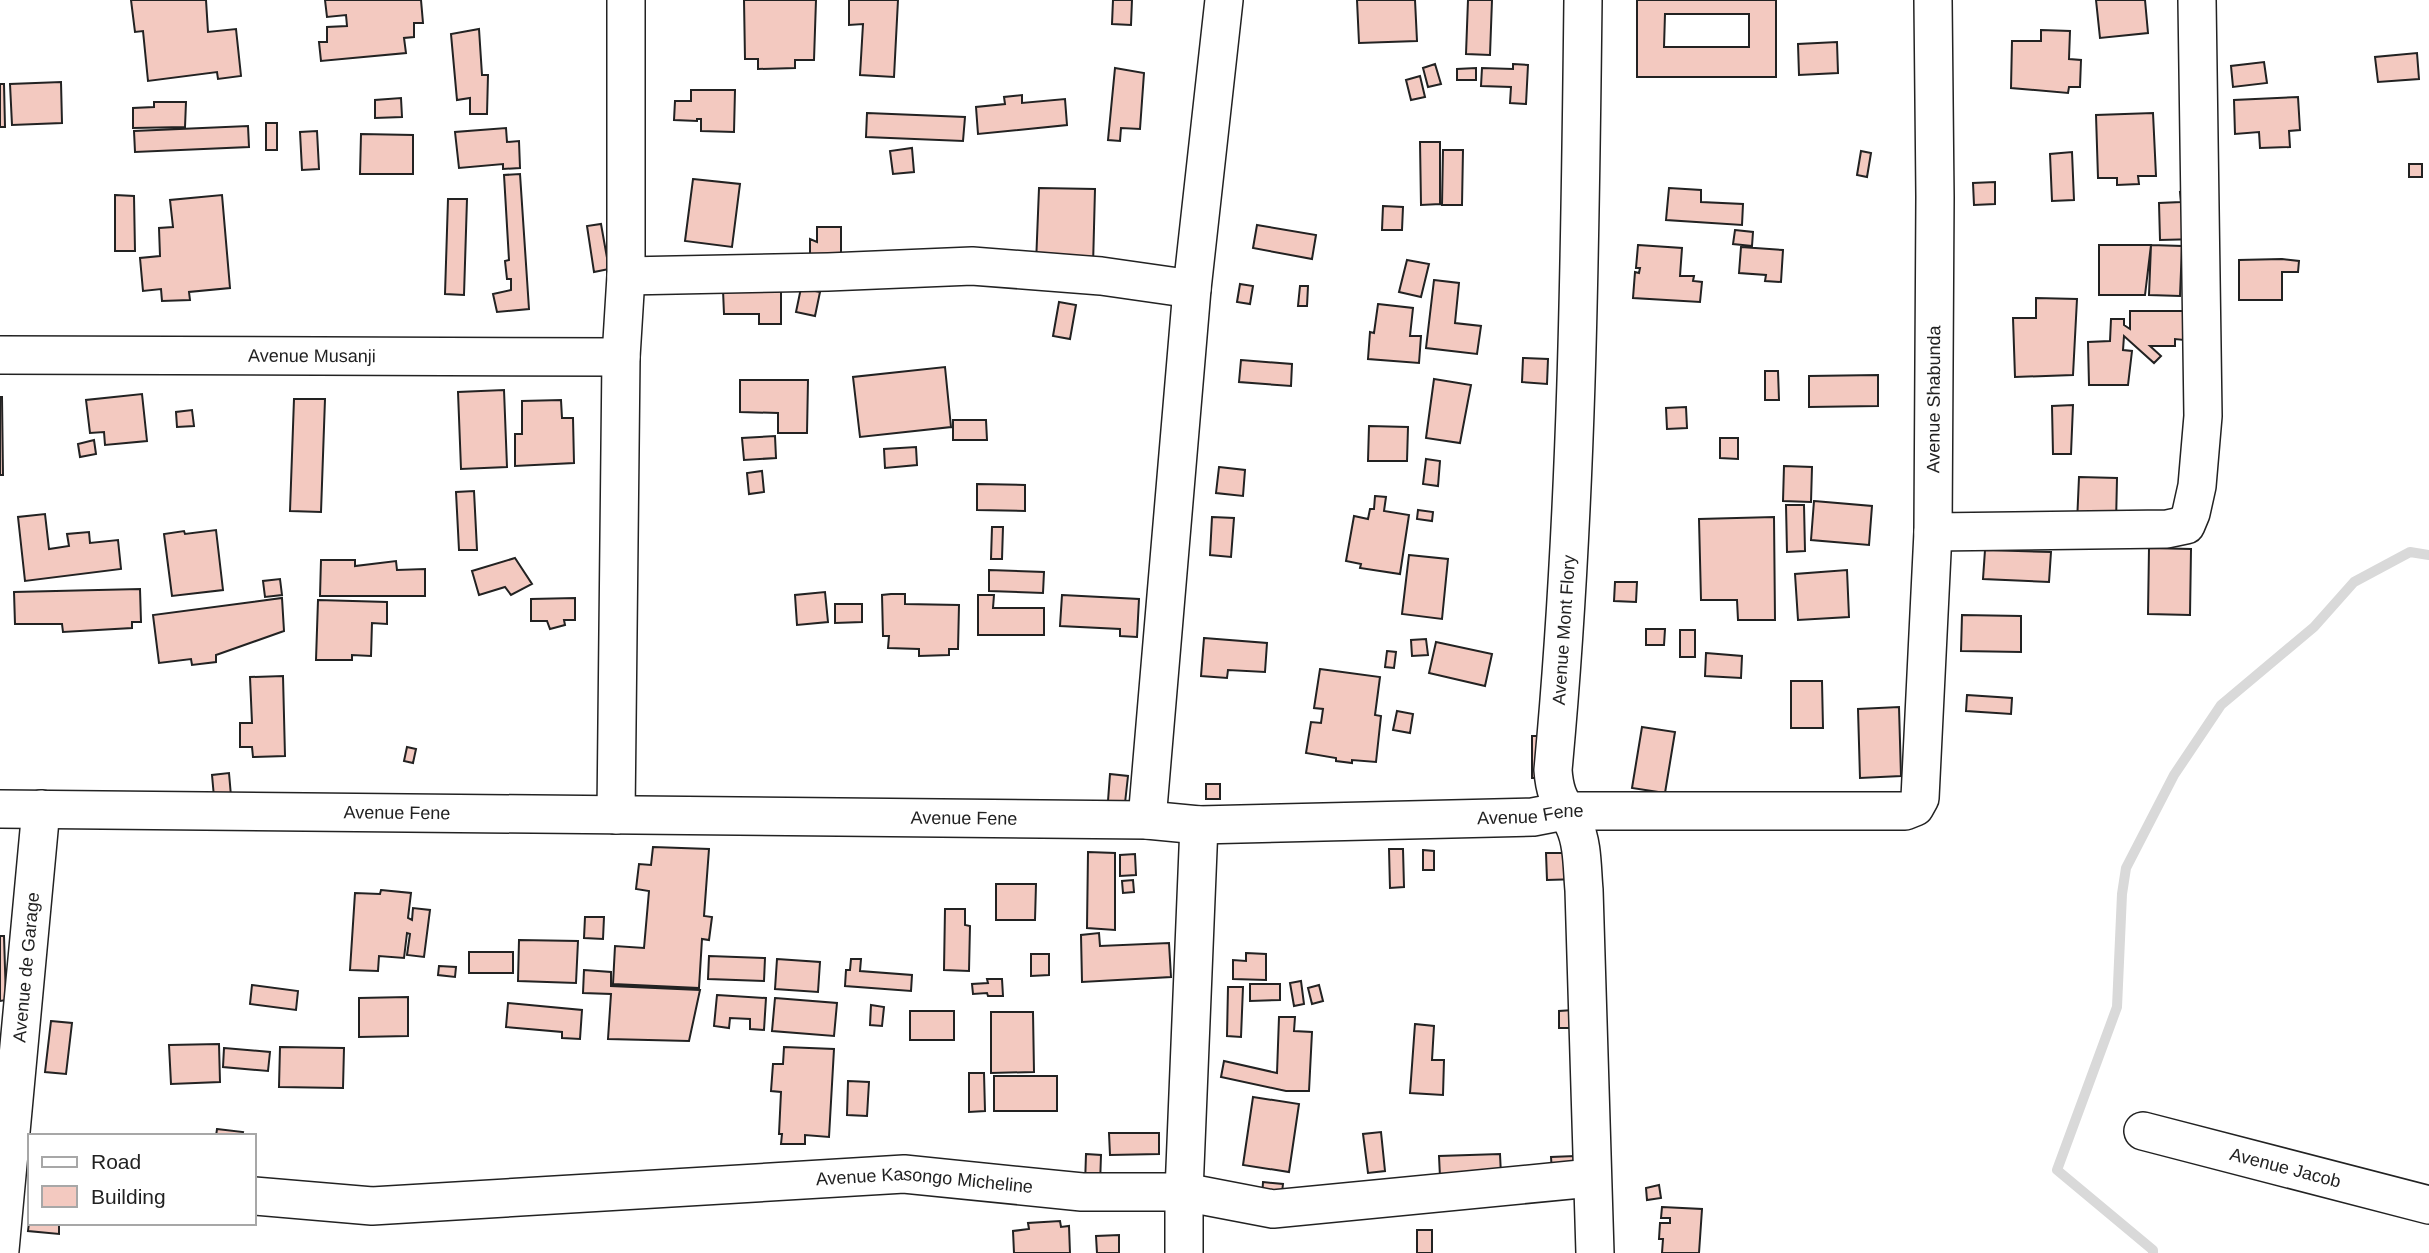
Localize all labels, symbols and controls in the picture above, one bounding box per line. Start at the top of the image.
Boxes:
street label: Avenue Shabunda [1923,324,1944,473]
street label: Avenue Musanji [248,346,376,366]
street label: Avenue Mont Flory [1549,554,1579,706]
street label: Avenue Fene [1477,801,1583,828]
street label: Avenue Fene [343,802,450,823]
street label: Avenue Fene [910,808,1017,829]
street label: Avenue de Garage [9,891,43,1043]
legend [28,1134,256,1225]
street label: Avenue Jacob [2228,1144,2343,1192]
text: Road [91,1150,141,1173]
street label: Avenue Kasongo Micheline [815,1164,1034,1197]
text: Building [91,1185,166,1208]

